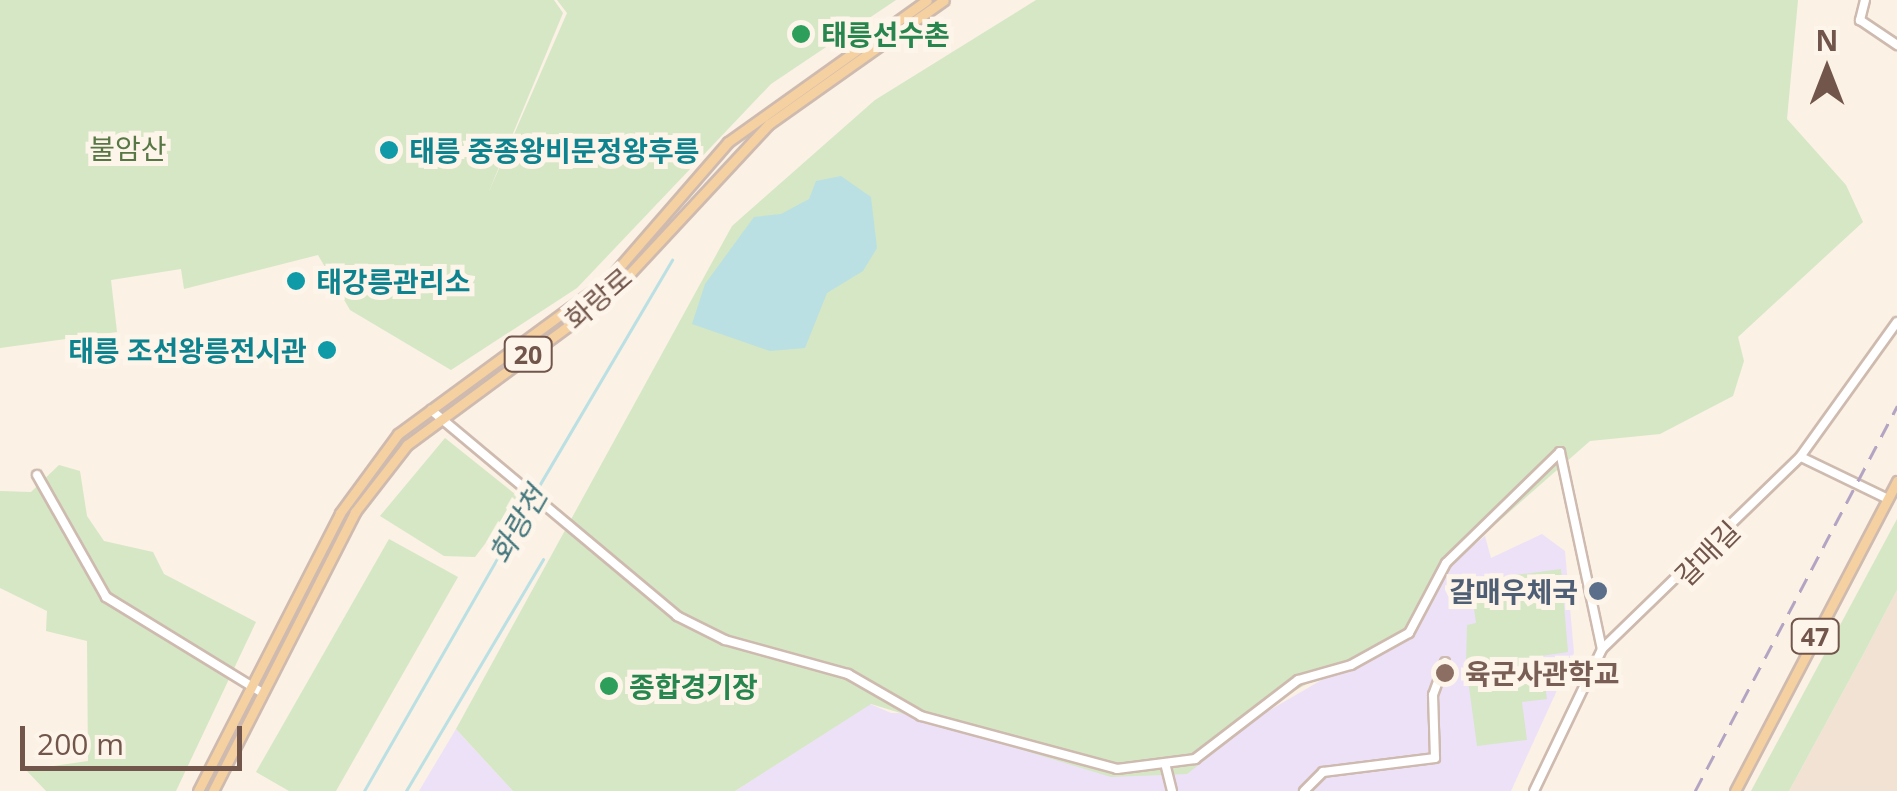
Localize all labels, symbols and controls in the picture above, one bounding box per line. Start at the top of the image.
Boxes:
place label: 태릉선수촌 [821,17,950,51]
north arrow [1777,20,1877,120]
text: N [1816,21,1838,59]
marker: 태릉선수촌 [790,23,812,45]
park label: 불암산 [89,131,167,165]
place label: 태릉 중종왕비문정왕후릉 [409,133,700,167]
marker: 태릉 중종왕비문정왕후릉 [378,139,400,161]
street label: 화랑로 [558,260,638,336]
place label: 태강릉관리소 [316,264,471,298]
marker: 태강릉관리소 [285,270,307,292]
place label: 태릉 조선왕릉전시관 [68,333,307,367]
road number: 20 [503,334,553,374]
marker: 태릉 조선왕릉전시관 [316,339,338,361]
water label: 화랑천 [482,480,554,570]
street label: 갈매길 [1668,514,1746,592]
place label: 갈매우체국 [1449,574,1578,608]
marker: 갈매우체국 [1587,580,1609,602]
road number: 47 [1790,616,1840,656]
place label: 육군사관학교 [1465,656,1620,690]
marker: 육군사관학교 [1434,662,1456,684]
place label: 종합경기장 [629,669,758,703]
marker: 종합경기장 [598,675,620,697]
scale bar [25,706,248,768]
text: 200 m [37,723,124,764]

